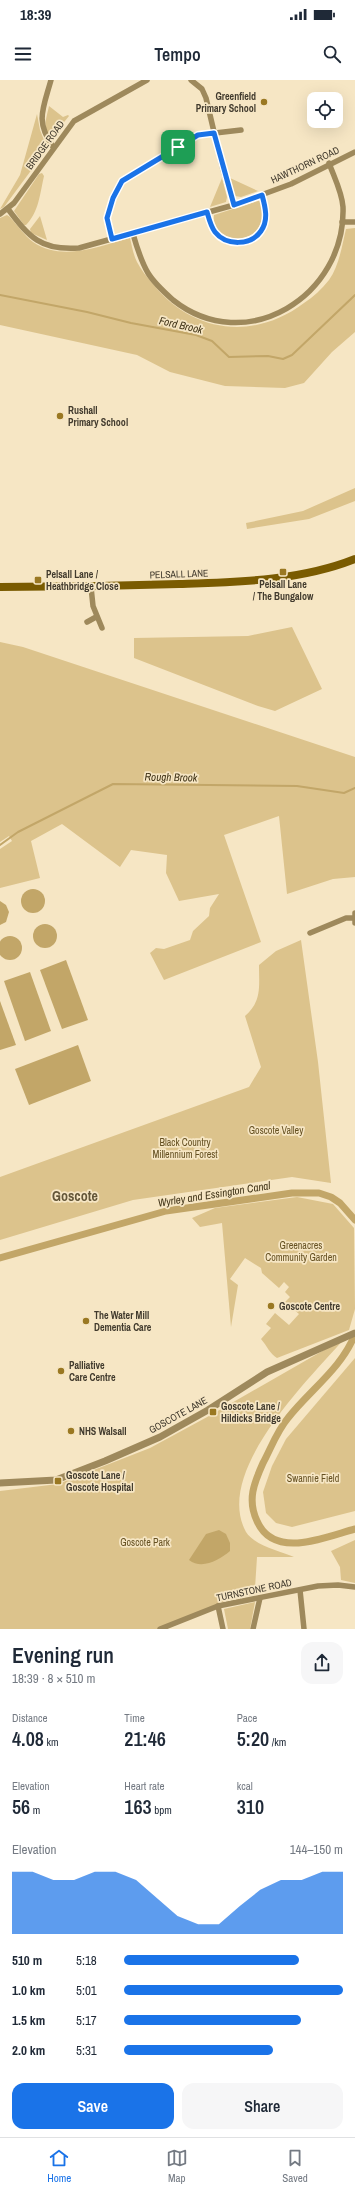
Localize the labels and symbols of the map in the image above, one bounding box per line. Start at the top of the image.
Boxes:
place label: Greenfield Primary School [196,90,256,115]
marker: Greenfield Primary School [259,97,269,107]
street label: BRIDGE ROAD [23,118,67,172]
pin [161,130,195,164]
street label: HAWTHORN ROAD [269,143,341,187]
water label: Ford Brook [158,313,205,337]
place label: Rushall Primary School [68,404,128,429]
marker: Rushall Primary School [55,411,65,421]
street label: PELSALL LANE [149,566,209,582]
marker: Pelsall Lane / The Bungalow [278,567,288,577]
place label: Pelsall Lane / Heathbridge Close [46,568,119,593]
marker: Pelsall Lane / Heathbridge Close [33,575,43,585]
place label: Pelsall Lane / The Bungalow [253,578,314,603]
water label: Rough Brook [145,770,198,784]
park label: Goscote Valley [249,1124,304,1137]
park label: Black Country Millennium Forest [152,1136,218,1161]
water label: Wyrley and Essington Canal [157,1178,272,1210]
district label: Goscote [52,1187,98,1205]
park label: Greenacres Community Garden [265,1239,337,1264]
place label: Goscote Centre [279,1300,340,1313]
marker: Goscote Centre [266,1301,276,1311]
place label: The Water Mill Dementia Care [94,1309,152,1334]
marker: The Water Mill Dementia Care [81,1316,91,1326]
place label: Palliative Care Centre [69,1359,116,1384]
marker: Palliative Care Centre [56,1366,66,1376]
street label: GOSCOTE LANE [147,1394,209,1436]
place label: Goscote Lane / Hildicks Bridge [221,1400,281,1425]
marker: Goscote Lane / Hildicks Bridge [208,1407,218,1417]
place label: NHS Walsall [79,1425,127,1438]
marker: NHS Walsall [66,1426,76,1436]
place label: Goscote Lane / Goscote Hospital [66,1469,133,1494]
park label: Swannie Field [287,1472,339,1485]
marker: Goscote Lane / Goscote Hospital [53,1476,63,1486]
park label: Goscote Park [120,1536,171,1549]
street label: TURNSTONE ROAD [215,1576,293,1604]

